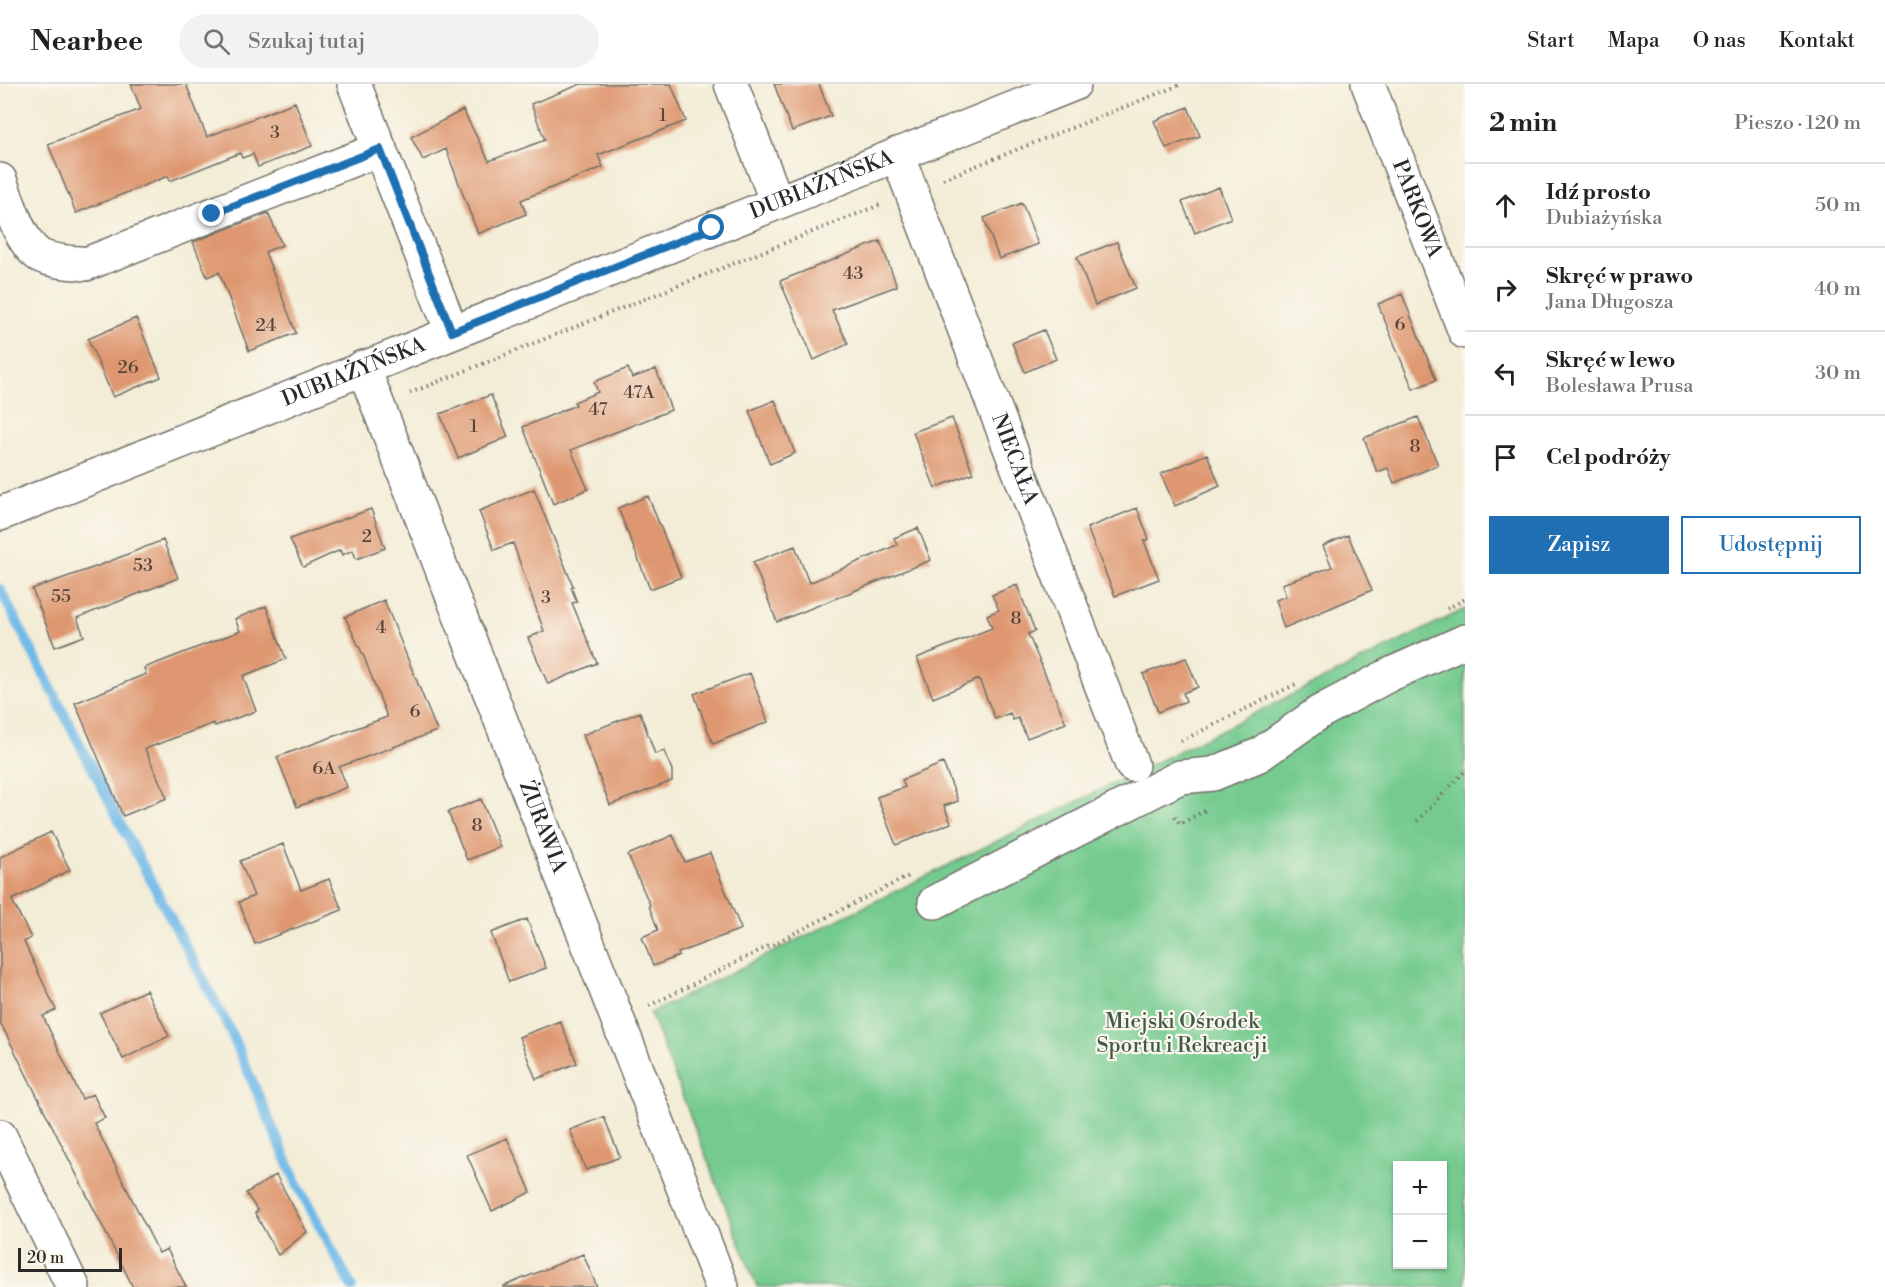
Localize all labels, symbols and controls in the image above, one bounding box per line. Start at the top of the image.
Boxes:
search box [179,14,599,68]
text: Nearbee [30,24,143,59]
icon: search [200,25,233,58]
text: Szukaj tutaj [248,28,365,55]
text: Start [1527,28,1575,54]
text: Mapa [1608,28,1660,54]
text: O nas [1693,28,1746,54]
text: Kontakt [1779,28,1855,54]
house number: 1 [659,104,667,127]
text: 2 min [1489,107,1557,139]
text: Pieszo · 120 m [1734,111,1861,136]
house number: 3 [270,121,280,144]
street label: DUBIAŻYŃSKA [746,144,898,225]
street label: PARKOWA [1386,156,1448,262]
text: Idź prosto [1546,179,1651,206]
icon: ahead [1489,189,1522,222]
text: 50 m [1815,193,1861,218]
route end [198,200,224,226]
text: Dubiażyńska [1546,206,1662,231]
route start [698,214,724,240]
house number: 43 [843,262,863,285]
text: Skręć w prawo [1546,263,1693,290]
icon: right [1489,273,1522,306]
text: 40 m [1814,277,1861,302]
text: Jana Długosza [1546,290,1674,315]
house number: 6 [1395,313,1406,336]
house number: 24 [255,314,277,337]
street label: DUBIAŻYŃSKA [278,332,430,413]
text: Skręć w lewo [1546,347,1675,374]
house number: 26 [117,356,139,379]
icon: left [1489,357,1522,390]
text: 30 m [1815,361,1861,386]
text: Bolesława Prusa [1546,374,1693,399]
house number: 47A [623,381,655,404]
house number: 47 [588,398,608,421]
street label: NIECAŁA [985,410,1044,509]
house number: 1 [470,415,478,438]
house number: 8 [1409,435,1421,458]
icon: arrive [1489,441,1522,474]
text: Cel podróży [1546,444,1670,471]
button: Zapisz [1489,516,1669,574]
button: Udostępnij [1681,516,1861,574]
house number: 2 [362,525,372,548]
house number: 53 [133,554,153,577]
house number: 55 [51,585,71,608]
house number: 3 [541,586,551,609]
house number: 8 [1010,607,1022,630]
house number: 4 [376,616,387,639]
house number: 6 [410,700,421,723]
house number: 6A [312,757,336,780]
street label: ŻURAWIA [513,777,572,878]
house number: 8 [471,814,483,837]
park label: Miejski Ośrodek Sportu i Rekreacji [1096,1009,1268,1059]
map controls [1393,1161,1447,1269]
button: + [1393,1161,1447,1215]
button: − [1393,1215,1447,1269]
scale bar [18,1245,122,1272]
text: 20 m [27,1248,64,1268]

